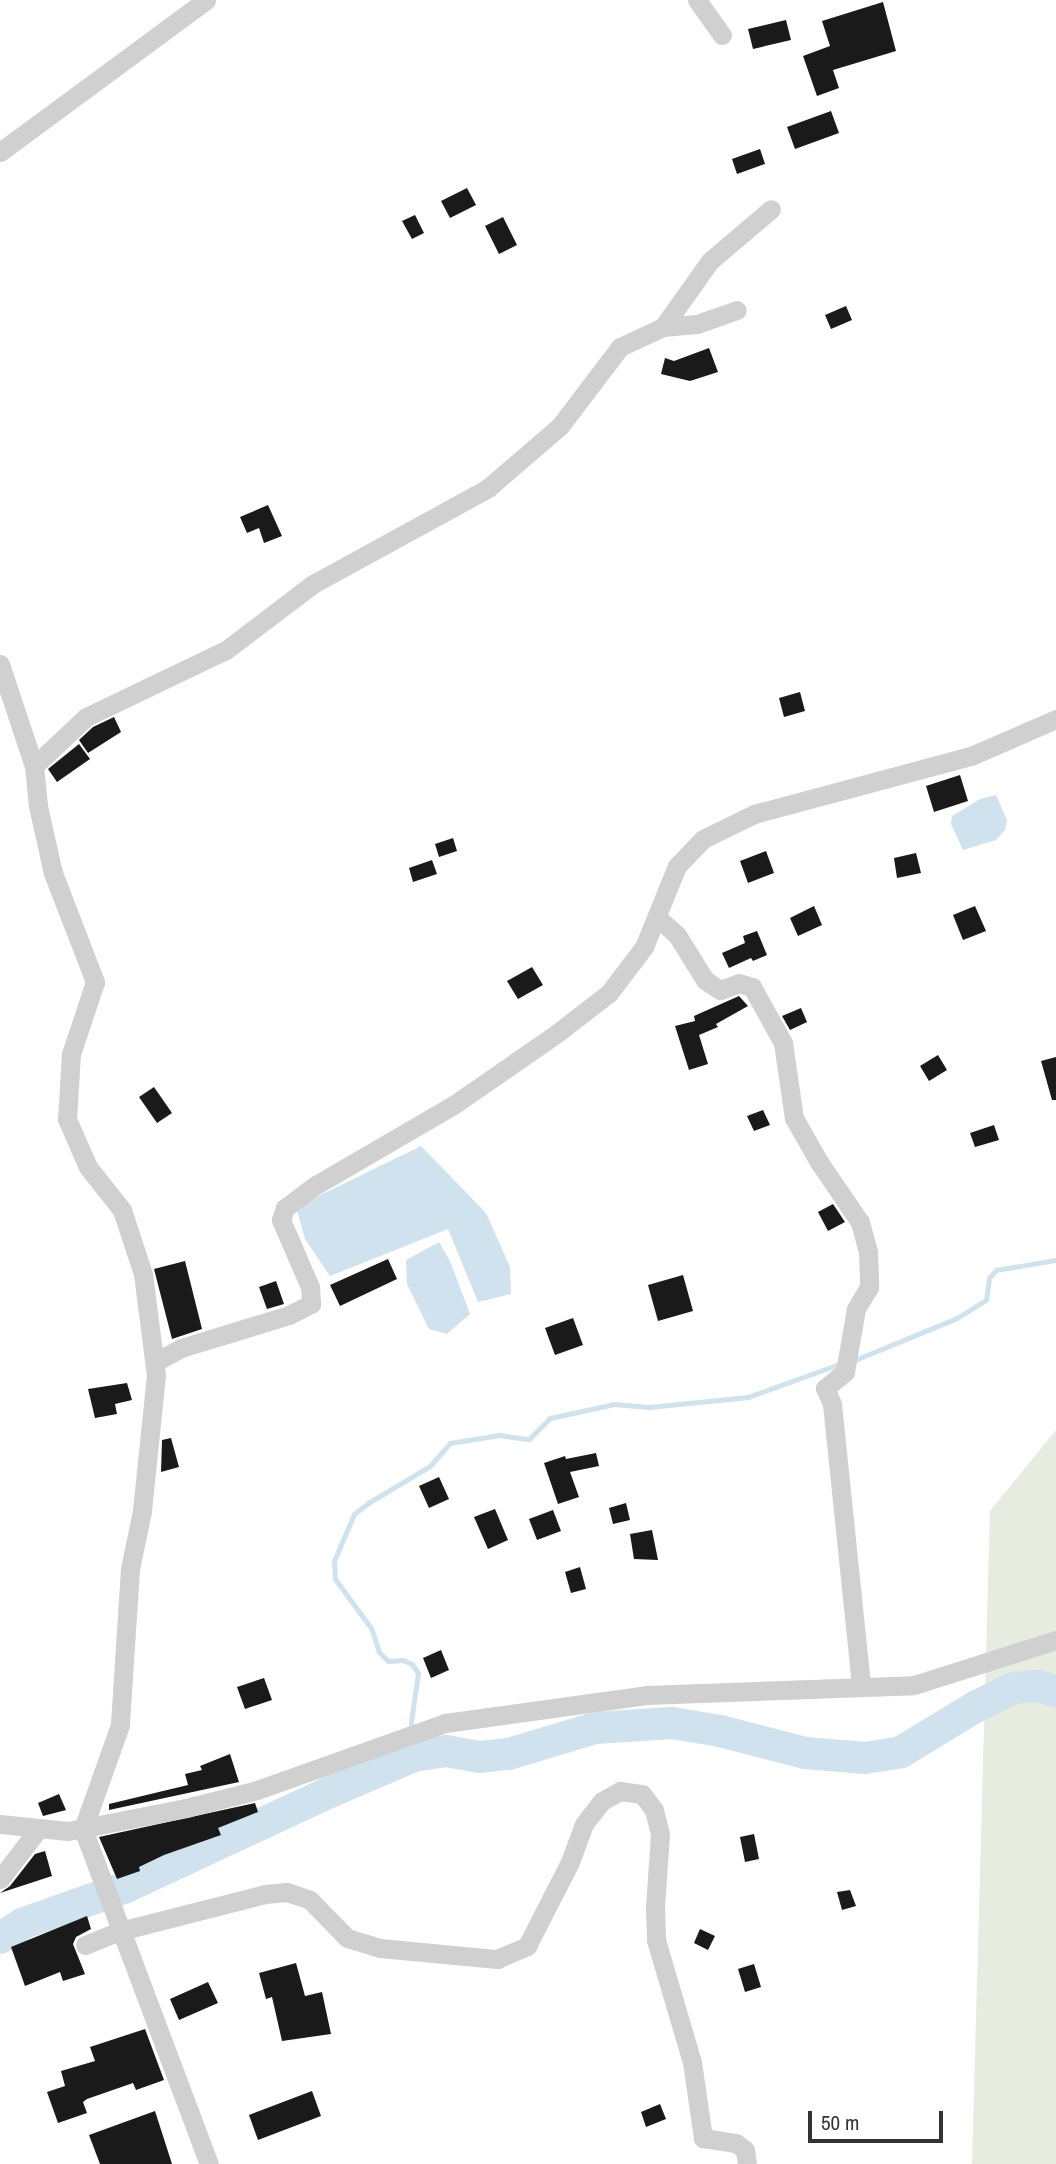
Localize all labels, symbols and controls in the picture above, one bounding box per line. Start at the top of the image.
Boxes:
scale bar [811,2098,946,2142]
text: 50 m [821,2108,859,2137]

